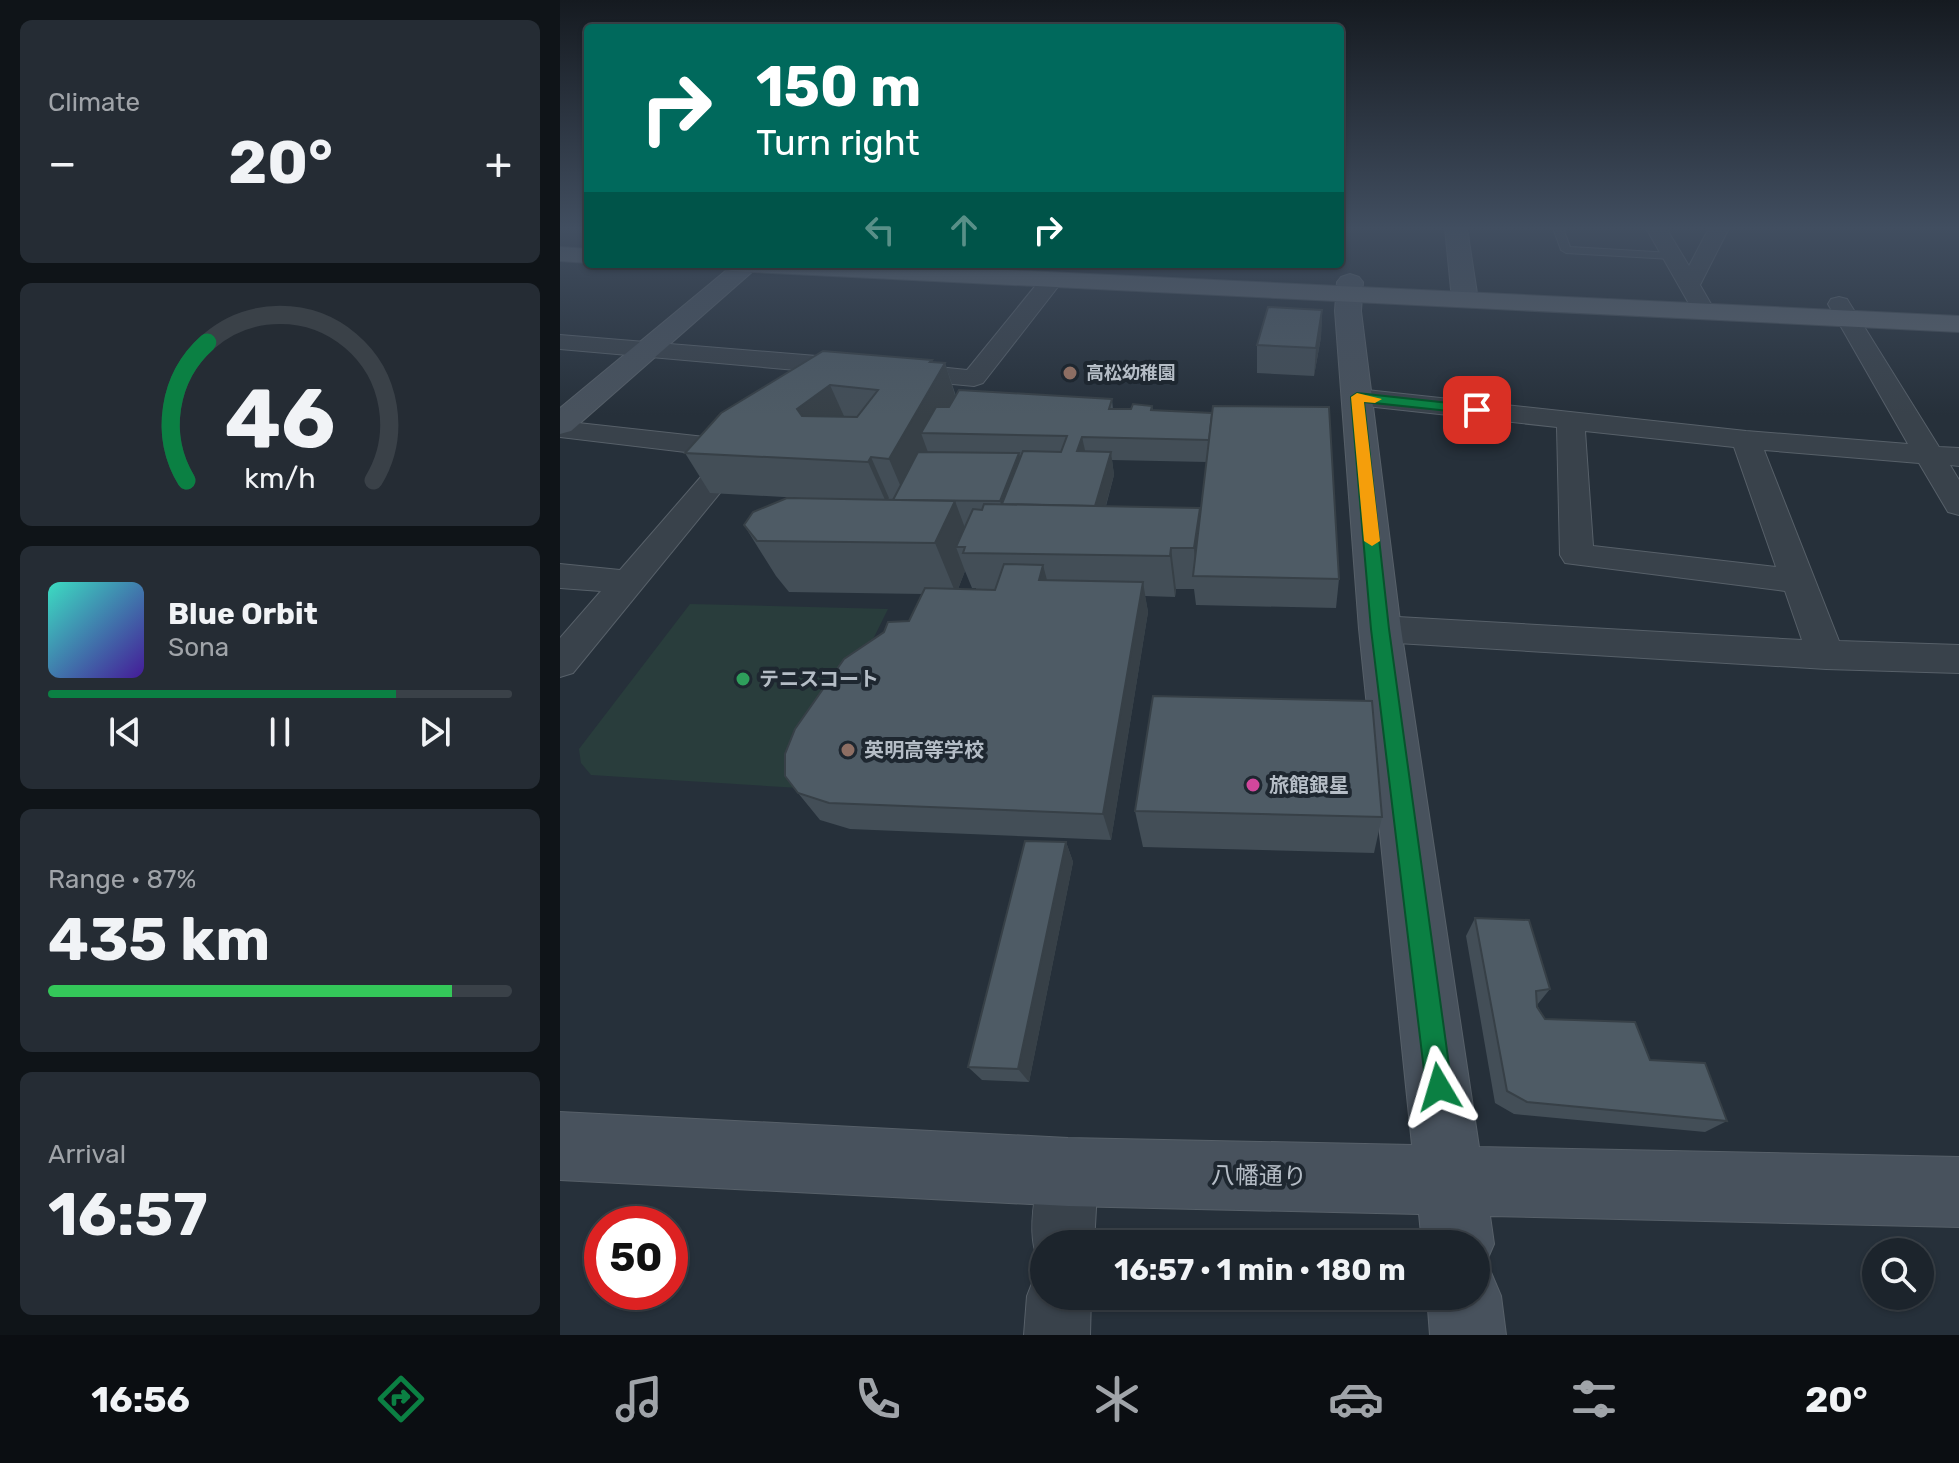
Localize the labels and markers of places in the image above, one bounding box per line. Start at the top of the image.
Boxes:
place label: 高松幼稚園 [1086,362,1176,384]
marker: 高松幼稚園 [1061,364,1079,382]
pin [1443,376,1511,444]
place label: テニスコート [759,667,879,691]
marker: テニスコート [734,670,752,688]
place label: 英明高等学校 [864,738,984,762]
marker: 英明高等学校 [839,741,857,759]
place label: 旅館銀星 [1269,773,1349,797]
marker: 旅館銀星 [1244,776,1262,794]

